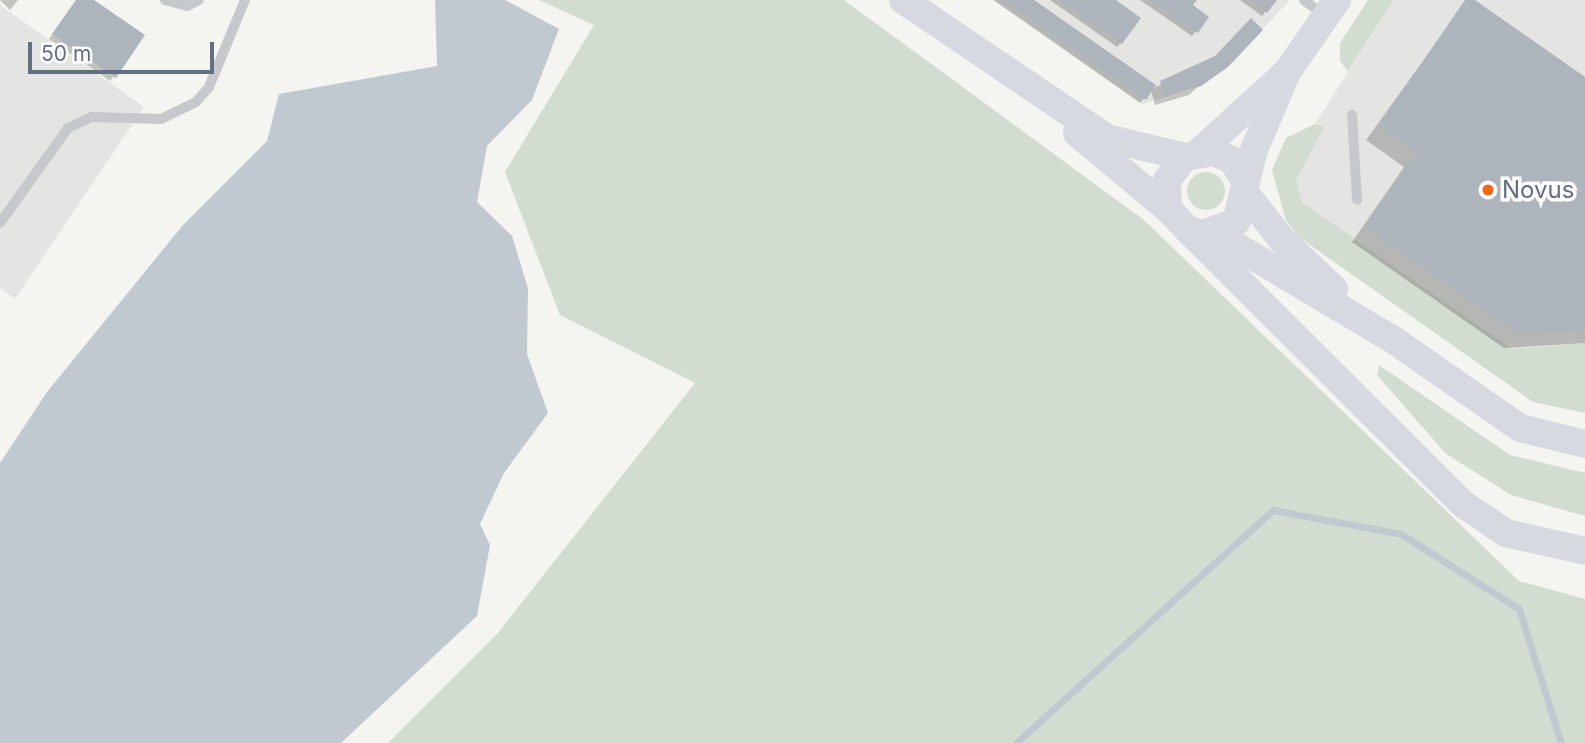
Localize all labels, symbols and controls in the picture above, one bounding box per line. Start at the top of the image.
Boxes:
scale bar [32,28,217,72]
text: 50 m [41,41,91,66]
place label: Novus [1502,176,1574,204]
marker: Novus [1480,182,1496,198]

